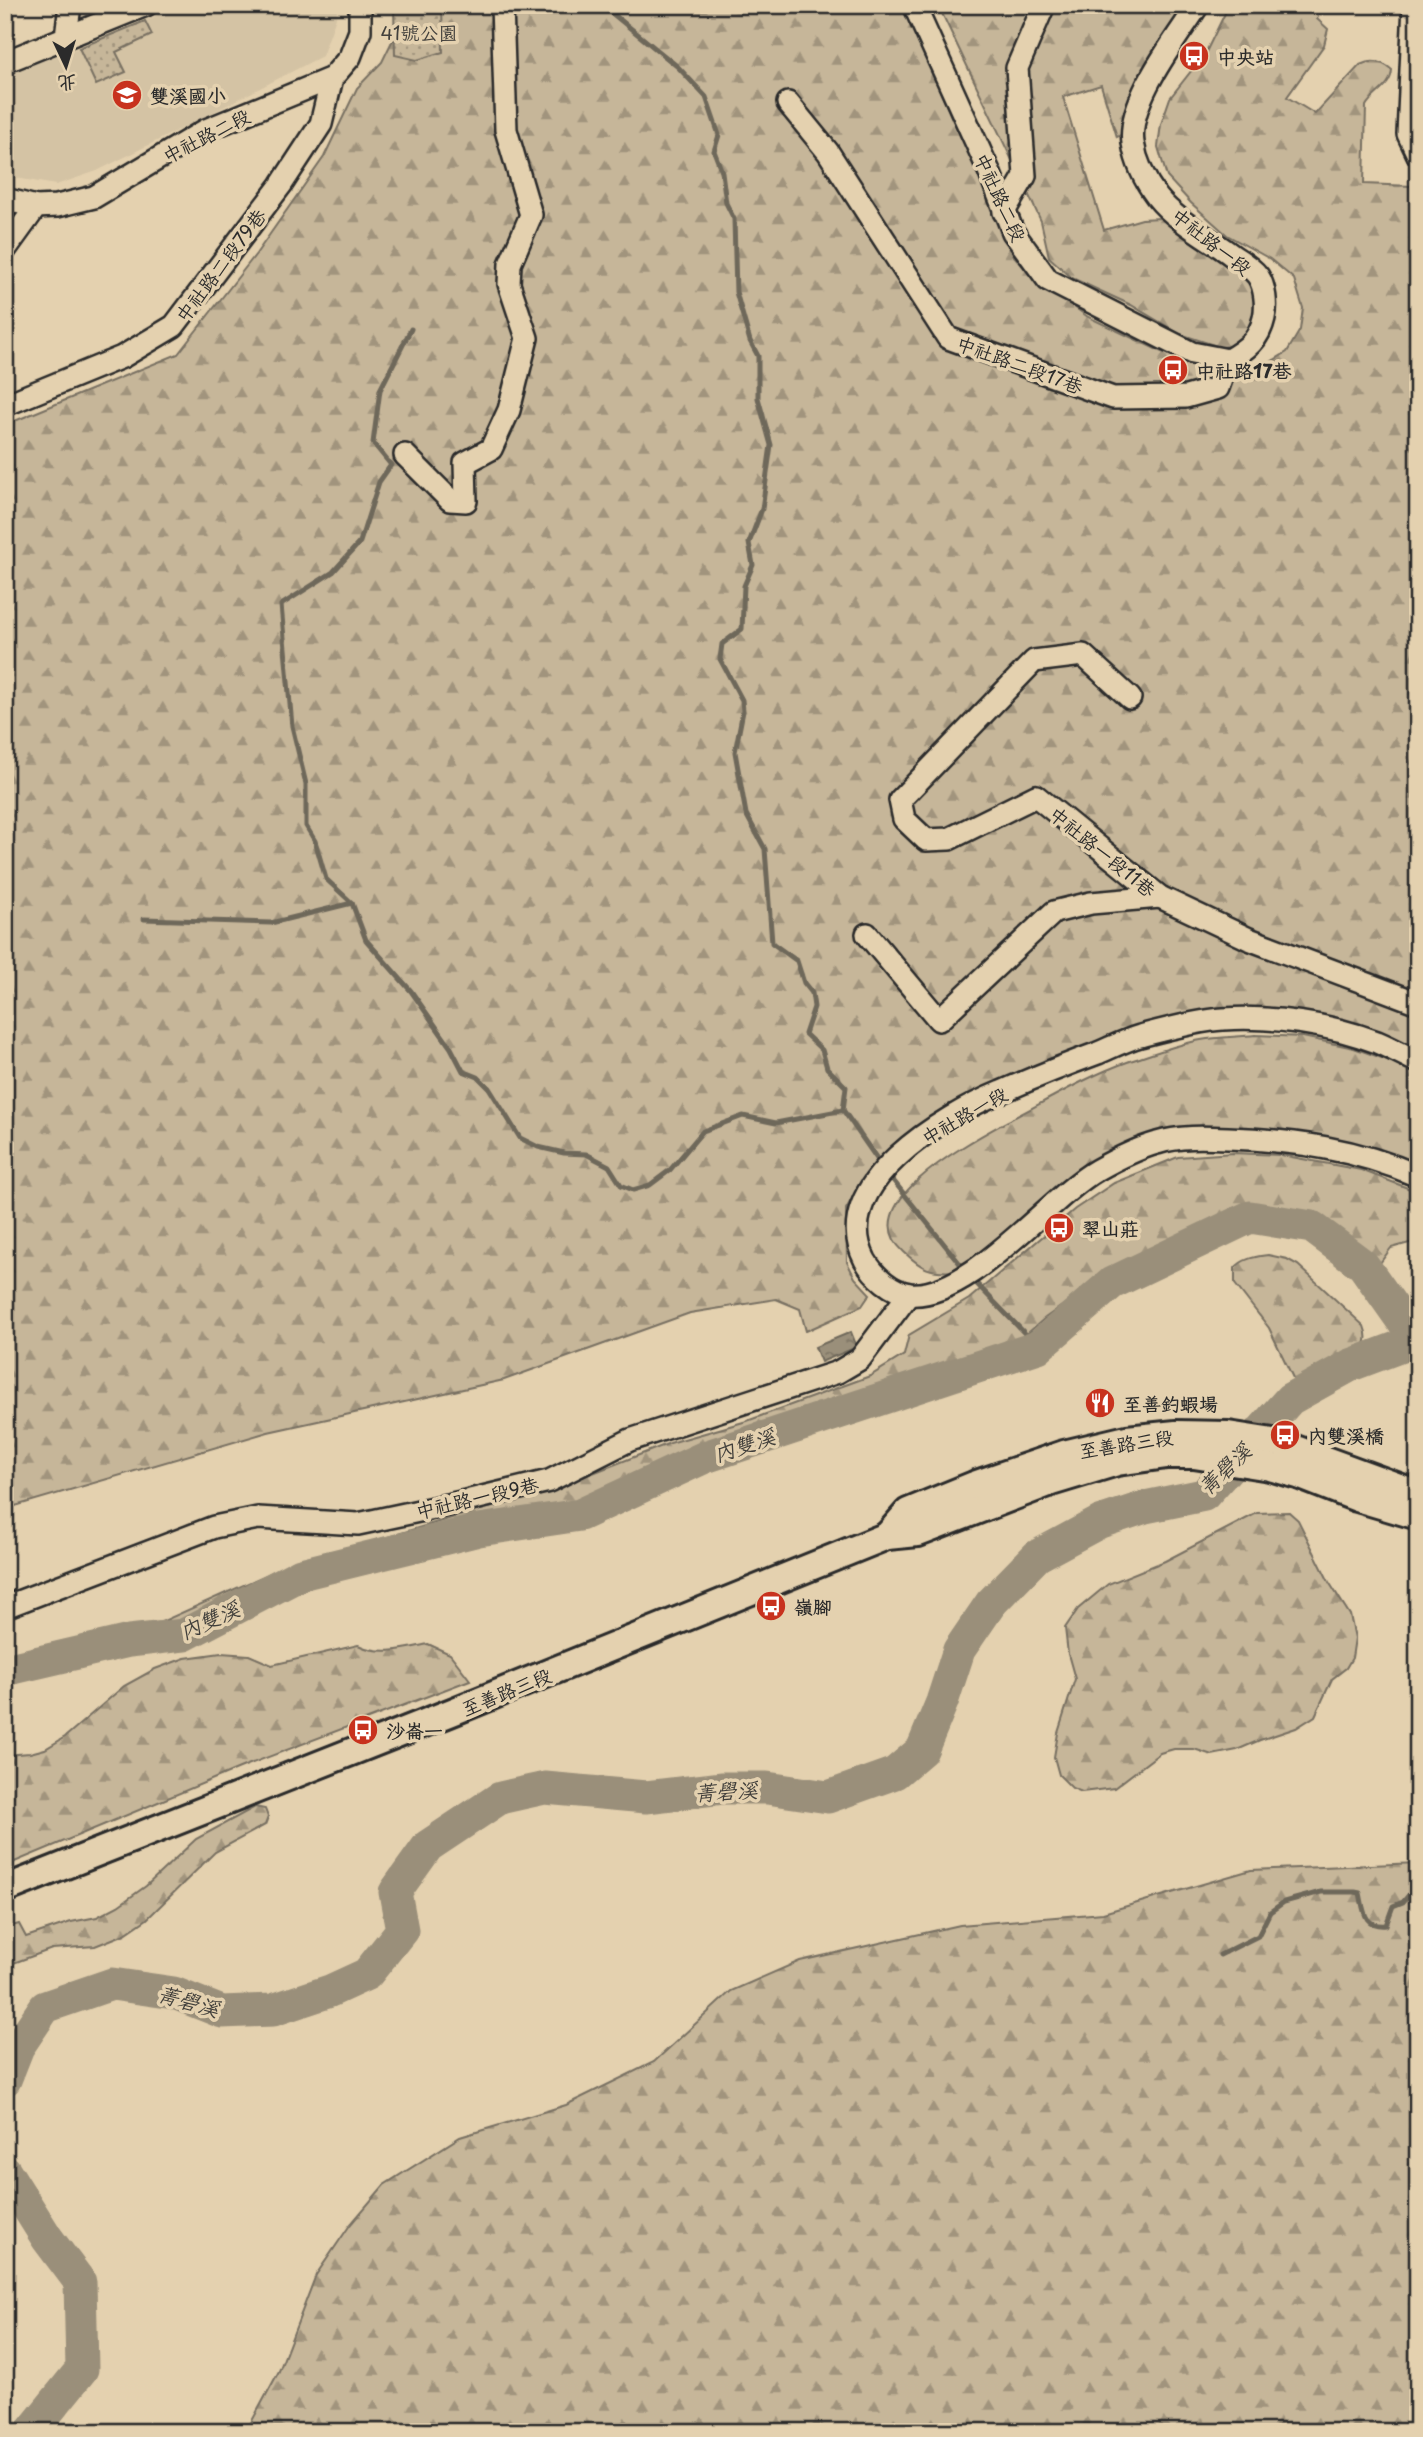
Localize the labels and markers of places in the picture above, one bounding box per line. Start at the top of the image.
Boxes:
bus stop icon: 中央站 [1177,39,1211,73]
place label: 中央站 [1217,42,1274,70]
school or university icon: 雙溪國小 [110,78,144,112]
place label: 雙溪國小 [150,81,226,109]
bus stop icon: 中社路17巷 [1156,353,1190,387]
place label: 中社路17巷 [1196,356,1292,384]
bus stop icon: 翠山莊 [1042,1211,1076,1245]
place label: 翠山莊 [1082,1214,1139,1242]
restaurant icon: 至善釣蝦場 [1083,1386,1117,1420]
place label: 至善釣蝦場 [1123,1389,1218,1417]
bus stop icon: 內雙溪橋 [1268,1418,1302,1452]
place label: 內雙溪橋 [1308,1421,1384,1449]
bus stop icon: 嶺腳 [754,1589,788,1623]
place label: 嶺腳 [794,1592,832,1620]
bus stop icon: 沙崙一 [346,1713,380,1747]
place label: 沙崙一 [386,1716,443,1744]

